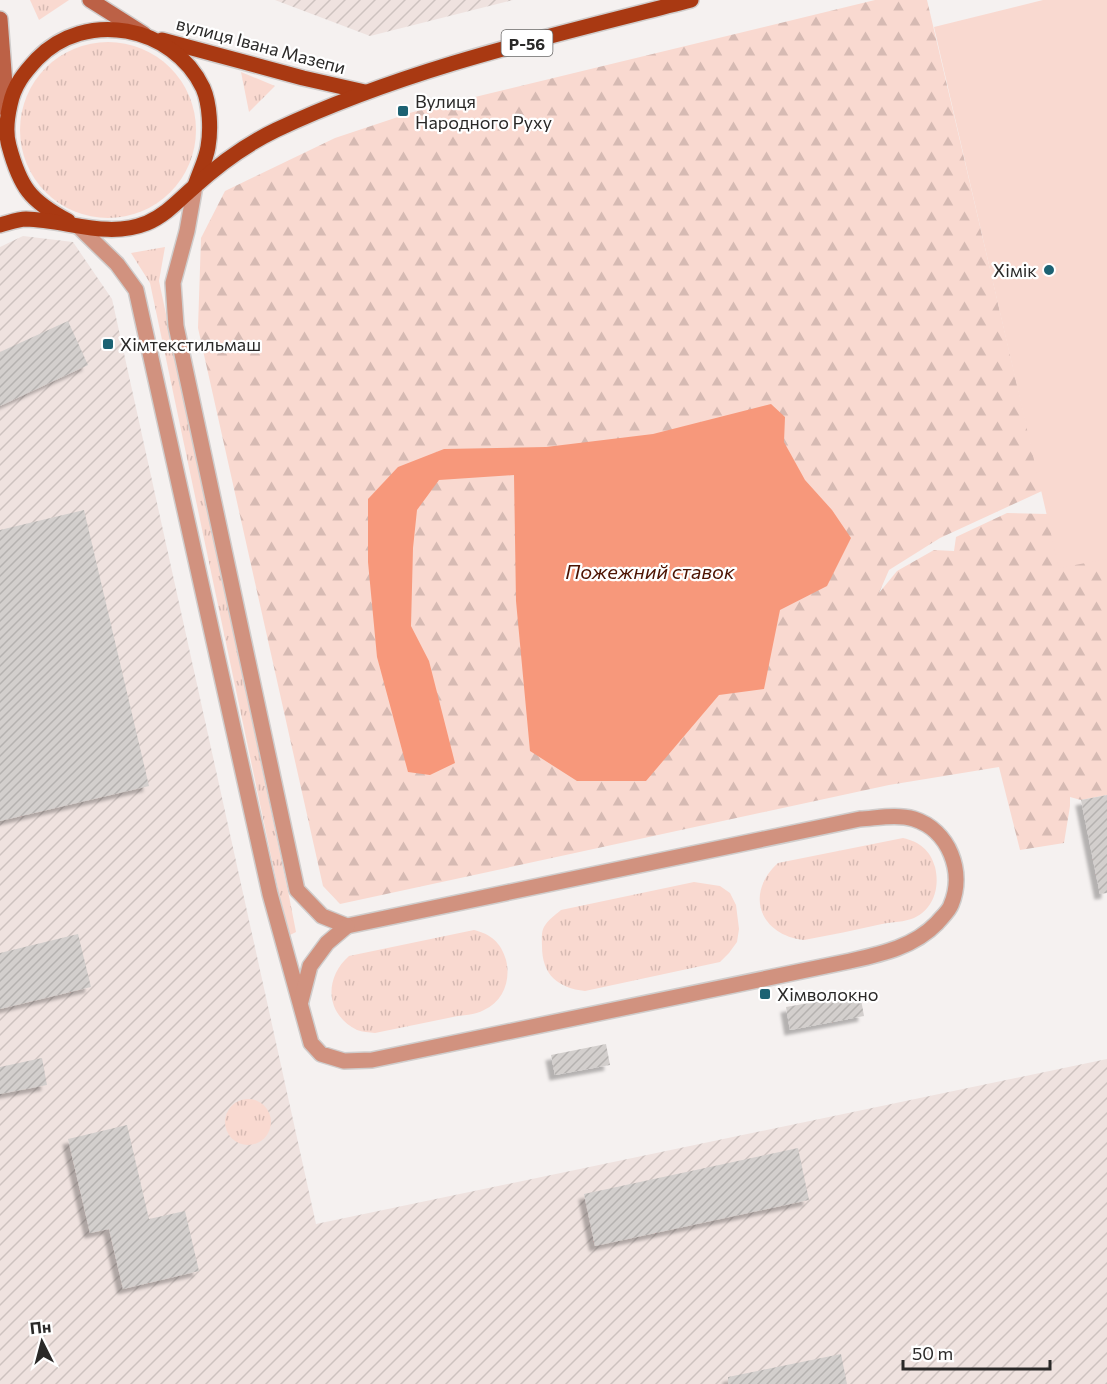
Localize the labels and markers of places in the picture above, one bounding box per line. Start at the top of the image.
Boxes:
place label: Вулиця Народного Руху [415,90,552,133]
marker: Вулиця Народного Руху [396,104,410,118]
place label: Хімік [993,259,1037,281]
marker: Хімік [1042,263,1056,277]
place label: Хімтекстильмаш [120,333,261,355]
marker: Хімтекстильмаш [101,337,115,351]
place label: Хімволокно [777,983,879,1005]
marker: Хімволокно [758,987,772,1001]

